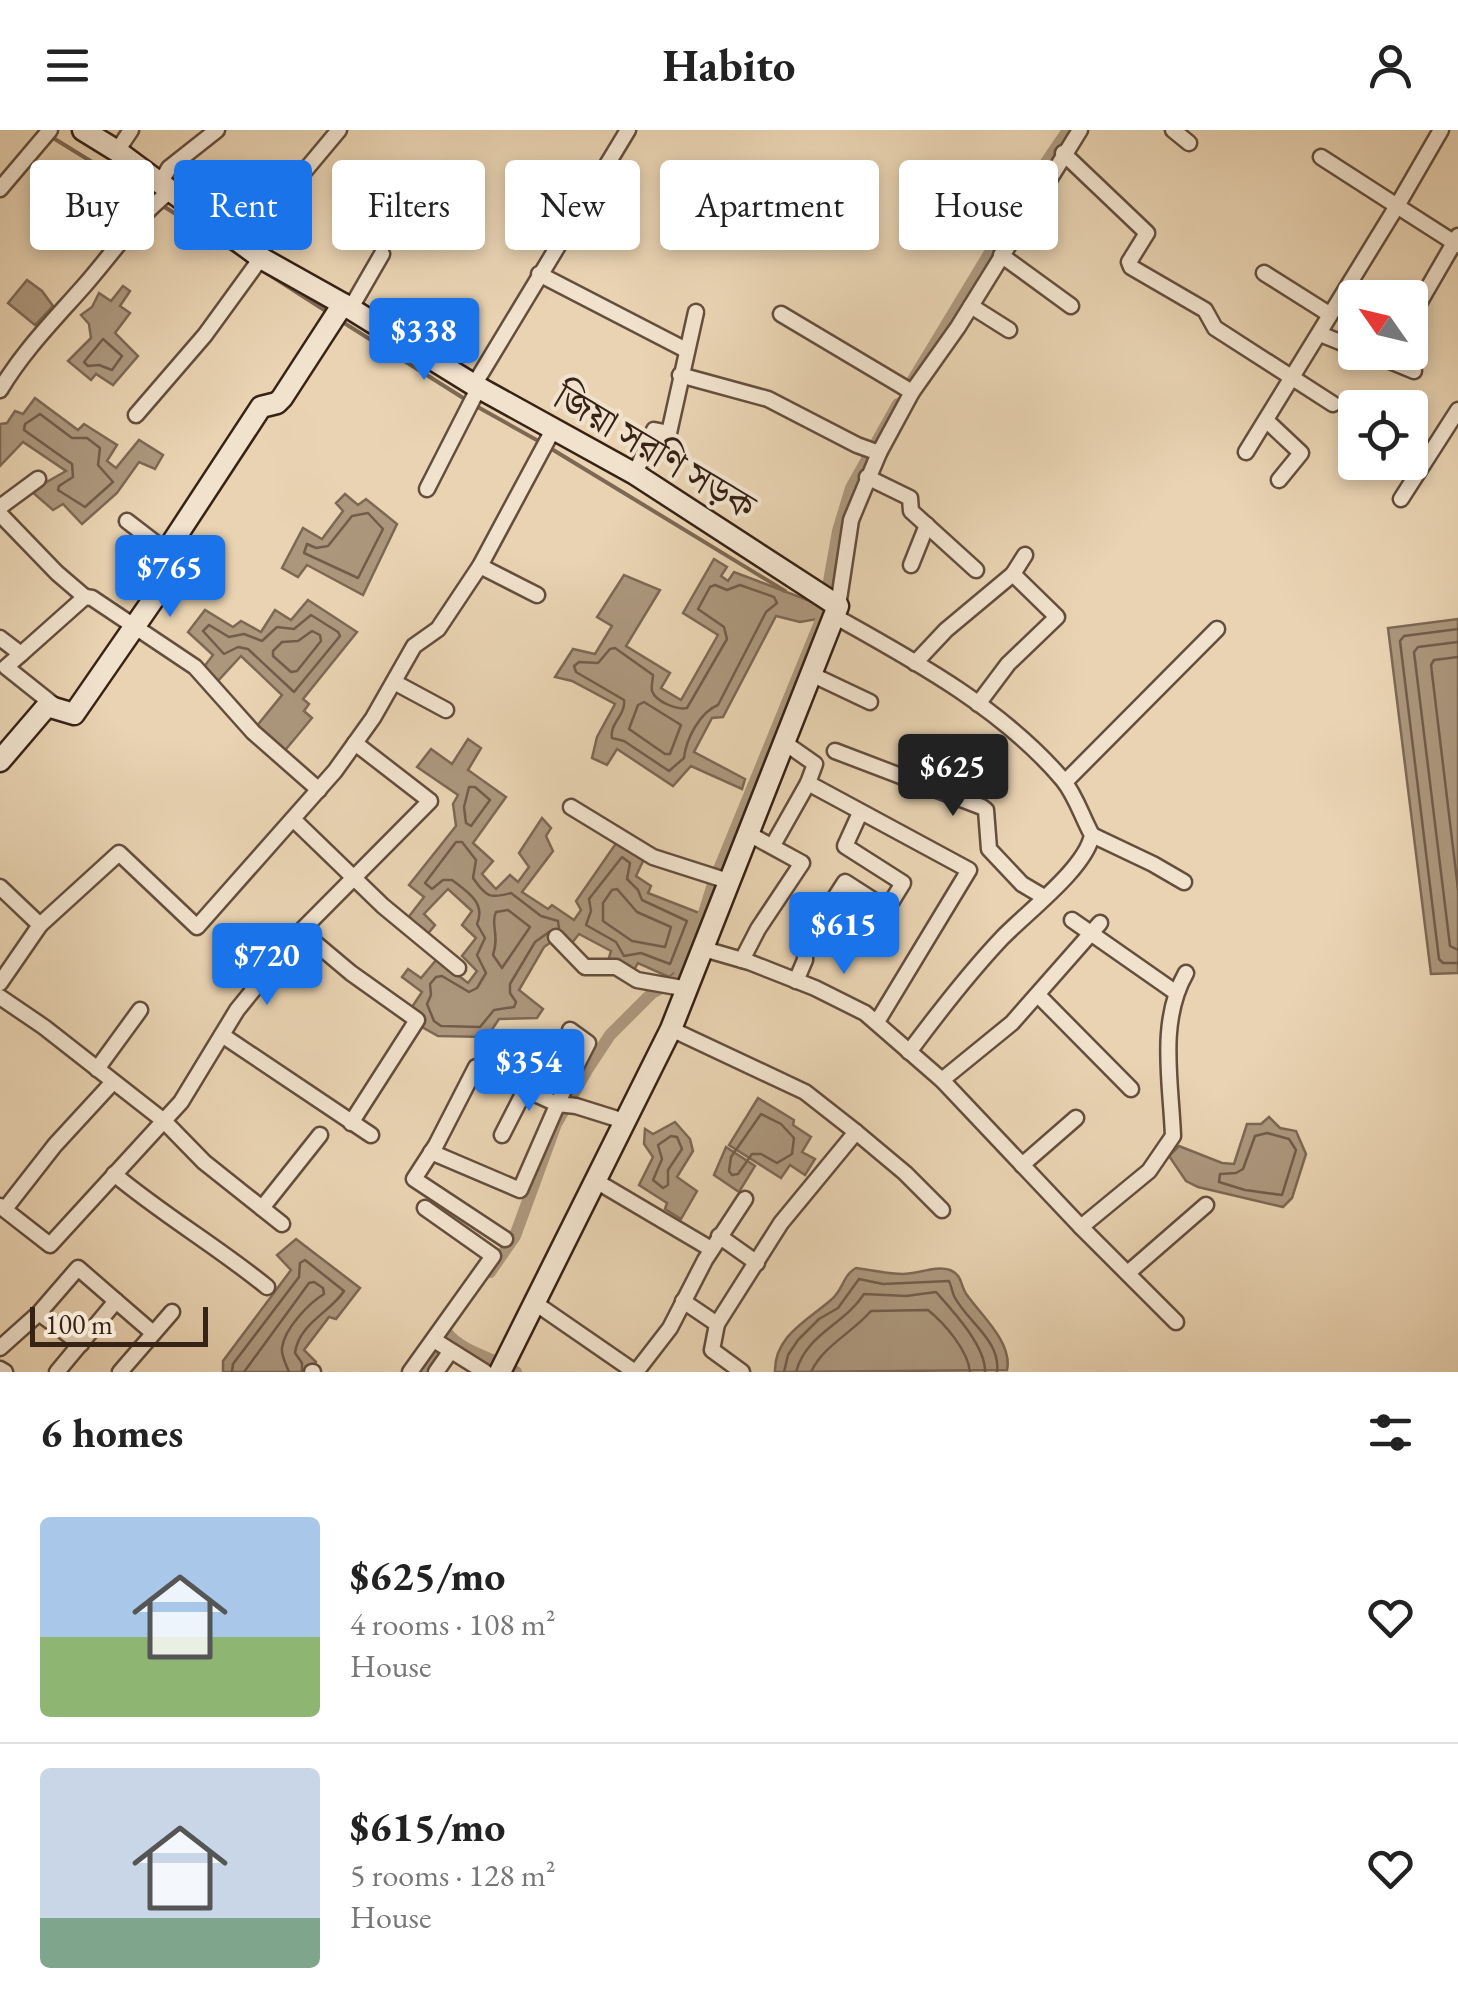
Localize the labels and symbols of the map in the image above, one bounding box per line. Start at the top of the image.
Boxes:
north arrow [1338,280,1428,370]
pin: $338 [365,298,483,383]
street label: জিয়া সরণি সড়ক [544,370,766,531]
pin: $765 [111,535,229,620]
pin: $625 [894,734,1012,819]
pin: $615 [785,892,903,977]
pin: $720 [208,923,326,1008]
pin: $354 [470,1029,588,1114]
scale bar [30,1302,208,1346]

